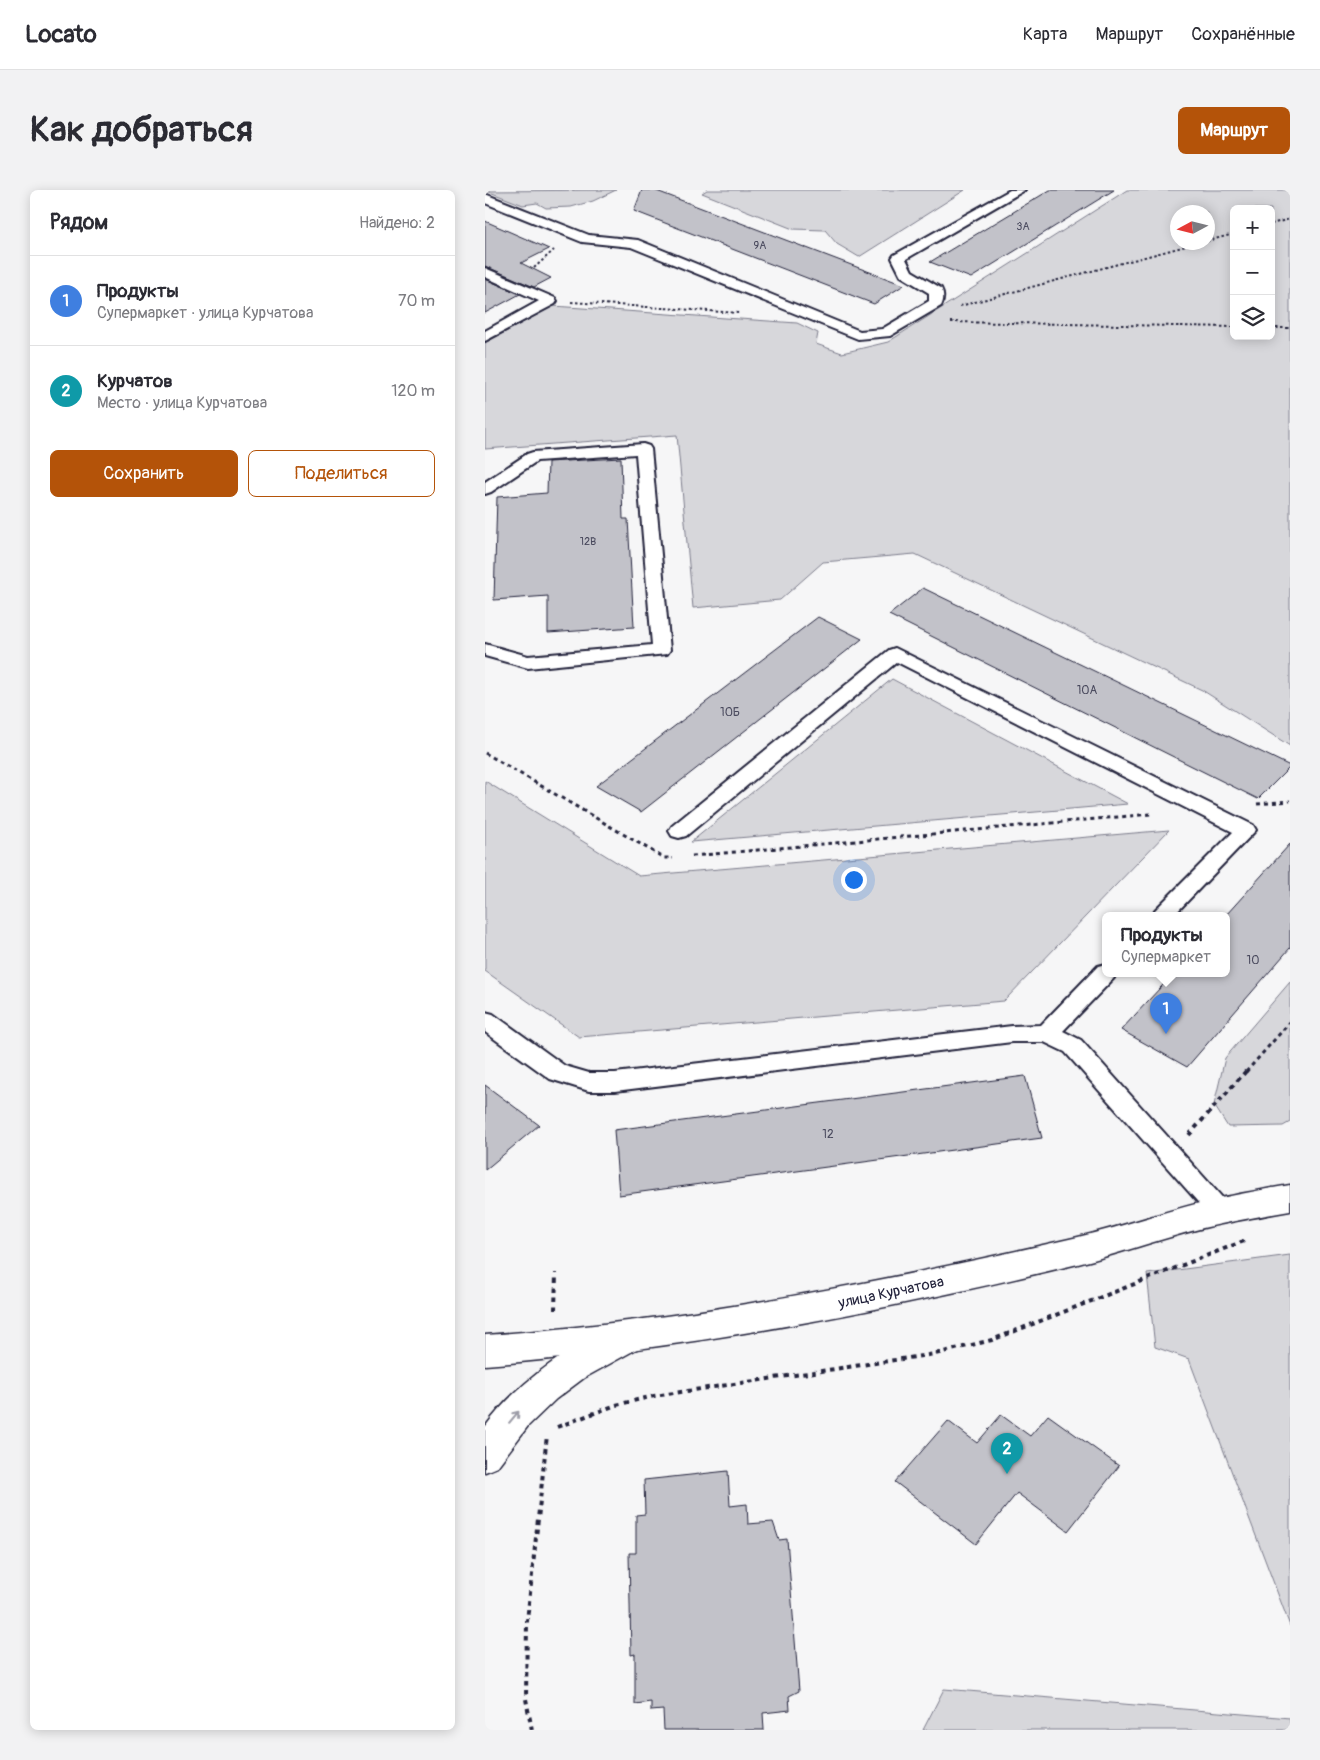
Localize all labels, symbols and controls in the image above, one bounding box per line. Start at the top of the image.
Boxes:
text: Locato [25,20,97,49]
text: Карта [1023,23,1067,46]
text: Маршрут [1095,23,1163,46]
text: Сохранённые [1191,23,1295,46]
button: Маршрут [1178,107,1290,154]
text: Как добраться [30,108,253,152]
north arrow [1170,205,1215,250]
map controls [1230,205,1275,340]
button: + [1230,205,1275,250]
text: Рядом [50,209,108,236]
text: Найдено: 2 [359,213,435,233]
house number: 3А [1016,220,1030,233]
house number: 9А [754,239,766,252]
button: − [1230,250,1275,295]
text: Продукты [97,279,179,303]
text: 1 [63,291,69,311]
text: 70 m [398,291,435,311]
button: layers [1230,295,1275,340]
text: Супермаркет · улица Курчатова [97,303,313,323]
text: Курчатов [97,369,173,393]
text: 2 [62,381,70,401]
text: 120 m [391,381,435,401]
text: Место · улица Курчатова [97,393,267,413]
button: Сохранить [50,450,238,497]
button: Поделиться [248,450,435,497]
house number: 12В [580,535,596,548]
house number: 10А [1077,683,1098,698]
house number: 10Б [720,705,740,720]
your location [841,867,867,893]
popup [1102,912,1230,977]
text: Продукты [1121,923,1203,947]
text: Супермаркет [1121,947,1211,967]
house number: 10 [1247,953,1259,968]
pin: 1 [1150,993,1182,1034]
house number: 12 [822,1127,834,1142]
street label: улица Курчатова [836,1272,946,1313]
one-way arrow [509,1411,520,1424]
pin: 2 [991,1433,1023,1474]

